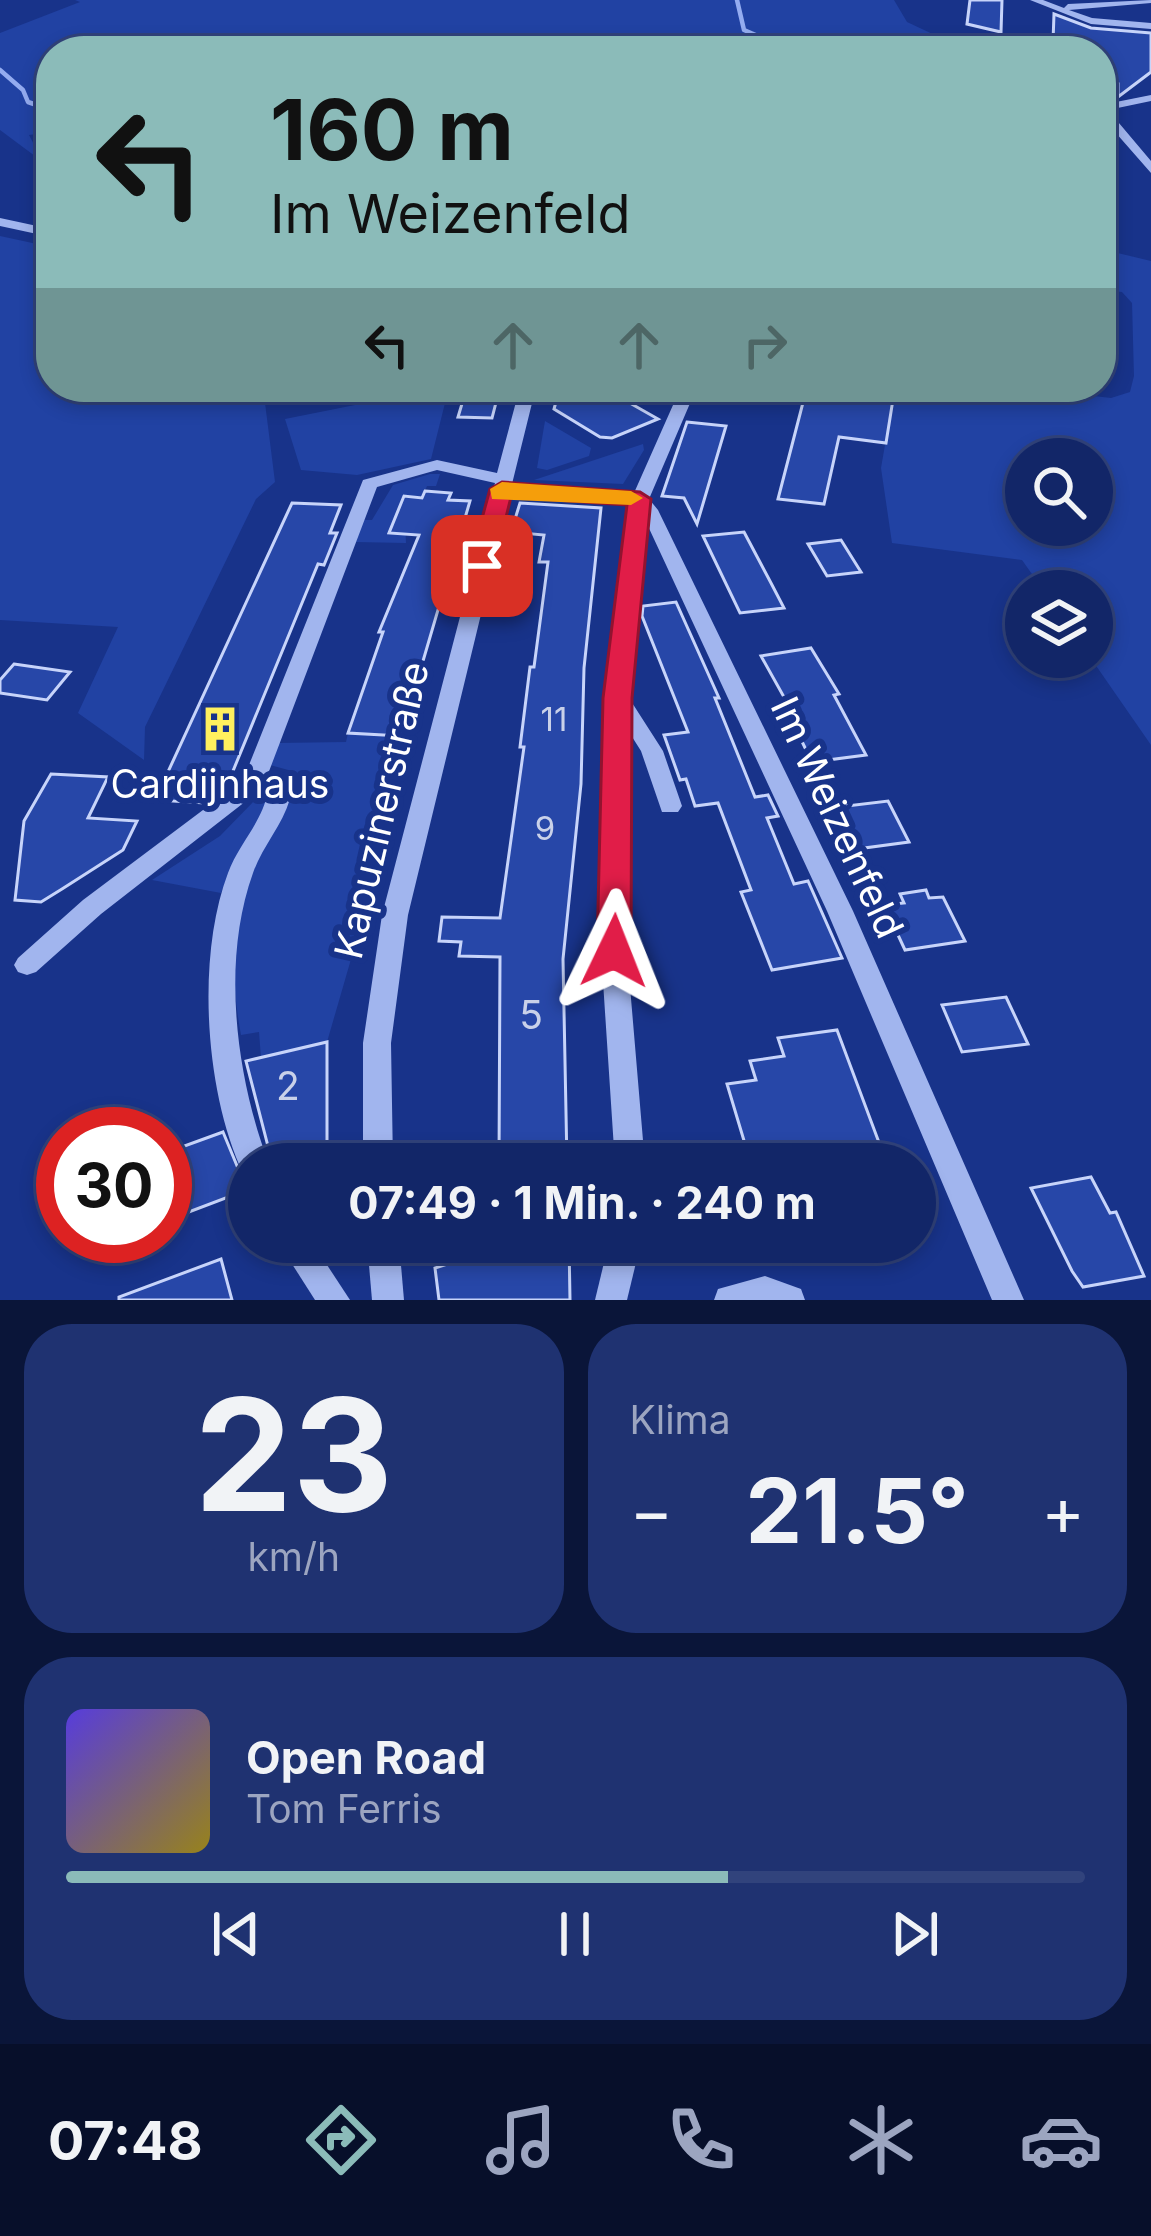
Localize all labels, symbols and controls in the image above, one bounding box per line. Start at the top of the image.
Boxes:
text: 160 m [270,79,514,180]
icon: left [72,84,228,240]
text: Im Weizenfeld [270,181,630,246]
icon: left [354,312,420,378]
icon: ahead [480,312,546,378]
icon: ahead [606,312,672,378]
icon: right [732,312,798,378]
map controls [1005,438,1113,678]
button: search [1005,438,1113,546]
pin [431,515,533,617]
icon: arrive [449,533,515,599]
button: layers [1005,570,1113,678]
street label: Kapuzinerstraße [324,657,438,963]
street label: Im Weizenfeld [762,689,914,945]
house number: 11 [541,699,567,739]
building icon: Cardijnhaus [195,704,245,754]
place label: Cardijnhaus [111,760,329,807]
house number: 9 [535,808,555,848]
position arrow [551,888,677,1014]
house number: 5 [519,991,543,1038]
house number: 2 [276,1062,300,1109]
speed limit sign: 30 [36,1107,192,1263]
text: 07:49 · 1 Min. · 240 m [348,1175,816,1230]
text: 23 [194,1360,393,1549]
text: Klima [630,1396,731,1443]
text: 21.5° [746,1456,969,1565]
text: − [630,1471,673,1551]
text: + [1041,1471,1085,1551]
text: km/h [247,1533,340,1580]
text: Open Road [246,1730,486,1785]
text: Tom Ferris [246,1785,441,1832]
icon: previous [203,1901,269,1967]
icon: pause [542,1901,608,1967]
icon: next [882,1901,948,1967]
icon: directions [299,2098,383,2182]
icon: music [479,2098,563,2182]
icon: phone [659,2098,743,2182]
icon: climate [839,2098,923,2182]
icon: car [1019,2098,1103,2182]
text: 07:48 [48,2108,203,2173]

